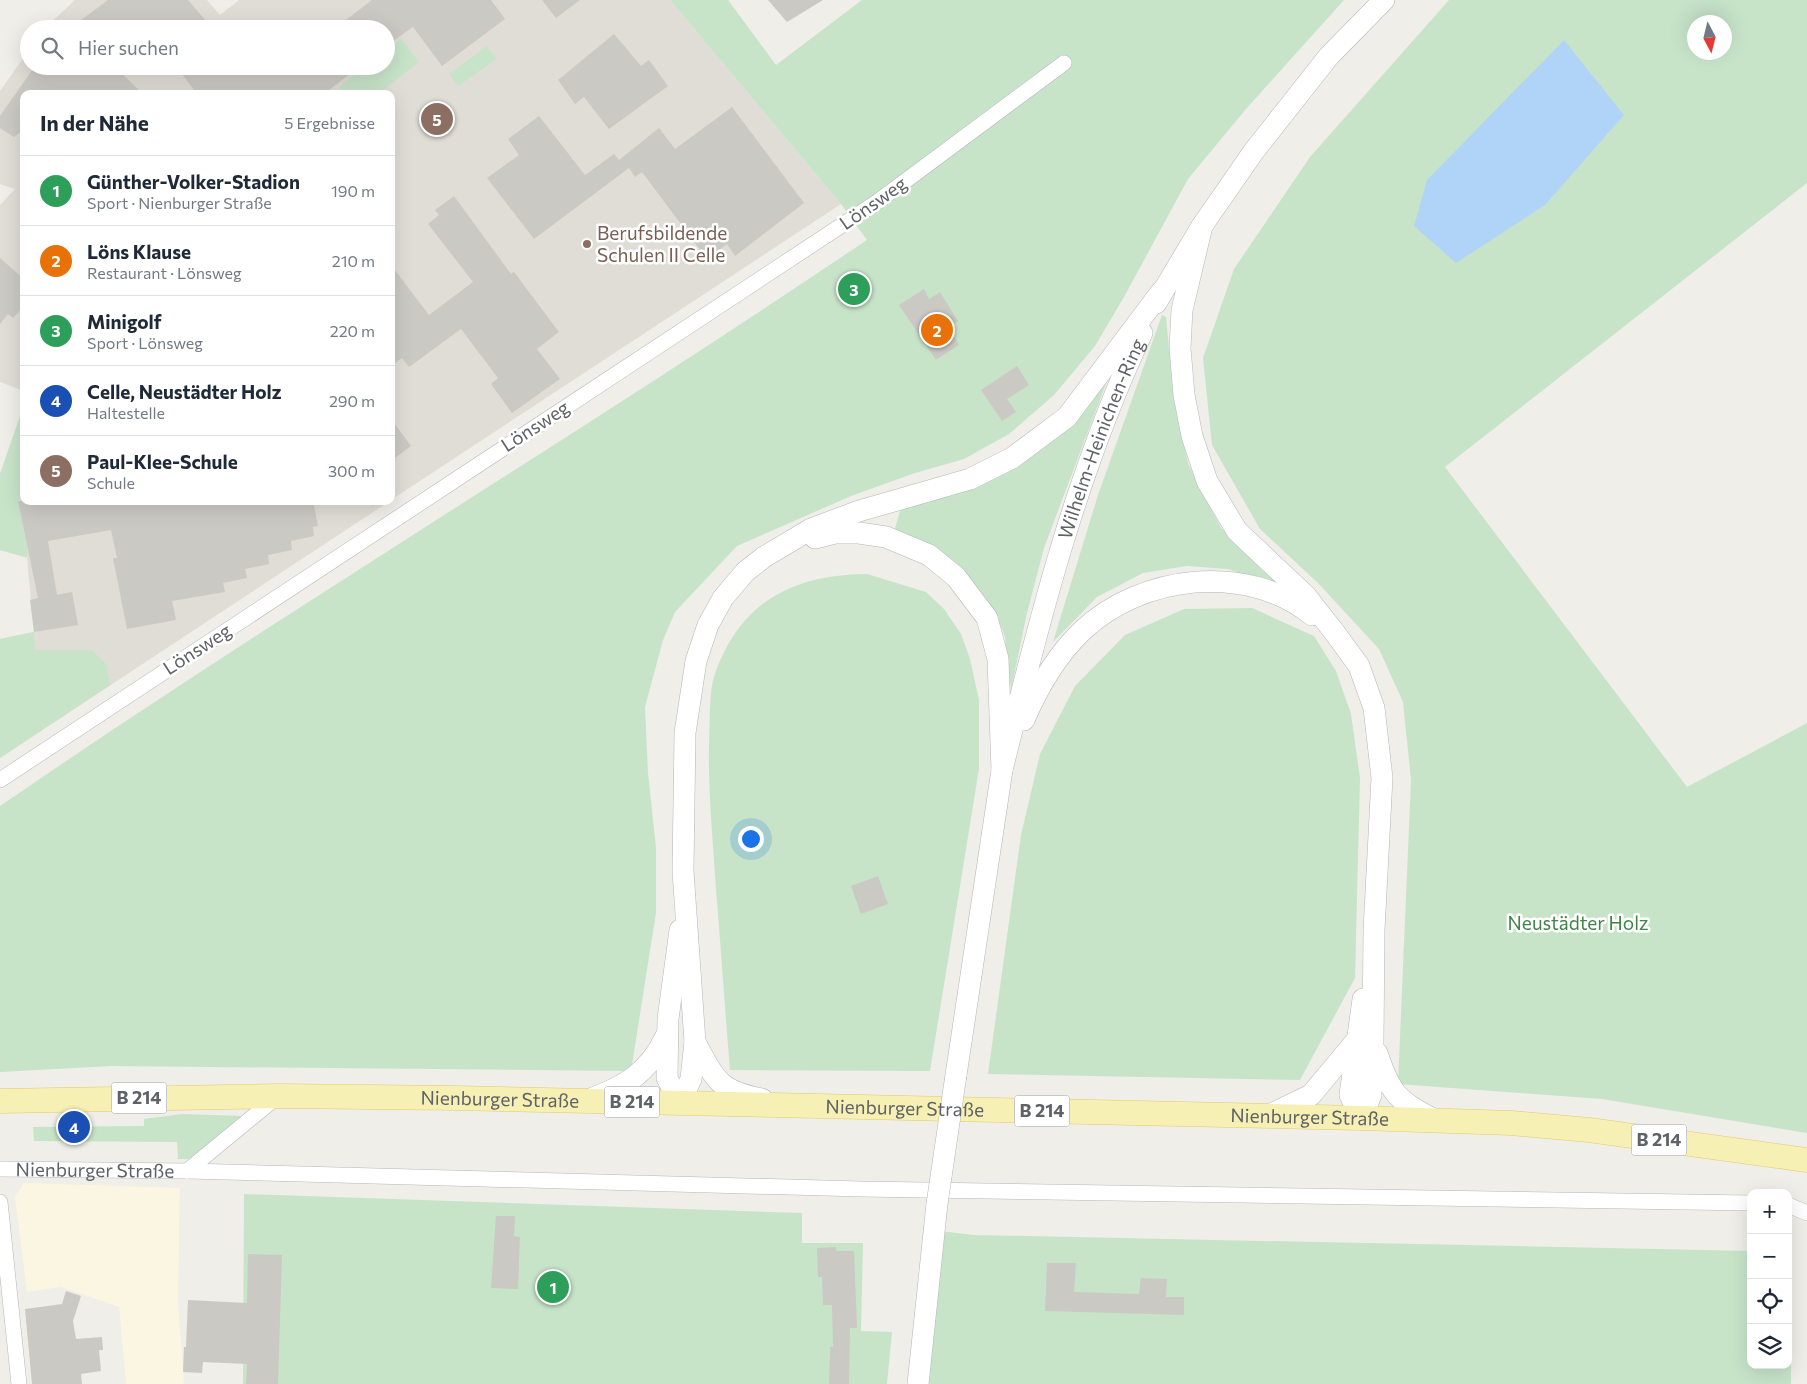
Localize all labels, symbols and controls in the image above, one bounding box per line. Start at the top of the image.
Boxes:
north arrow [1687,15,1732,60]
search box [20,20,395,75]
icon: search [38,34,66,62]
text: Hier suchen [78,36,179,59]
pin: 5 [421,100,453,138]
text: In der Nähe [40,110,149,135]
text: 5 Ergebnisse [284,113,375,132]
text: Günther-Volker-Stadion [87,170,300,193]
street label: Lönsweg [835,171,911,234]
text: 1 [52,181,60,200]
text: 190 m [331,181,375,200]
text: Sport · Nienburger Straße [87,193,272,212]
place label: Berufsbildende Schulen II Celle [597,221,727,266]
marker: Berufsbildende Schulen II Celle [581,238,593,250]
text: Löns Klause [87,240,191,263]
text: 2 [51,251,61,270]
text: 210 m [332,251,375,270]
text: Restaurant · Lönsweg [87,263,242,282]
pin: 3 [838,270,870,308]
text: Minigolf [87,310,161,333]
pin: 2 [921,311,953,349]
text: 3 [51,321,61,340]
text: 220 m [330,321,375,340]
text: Sport · Lönsweg [87,333,203,352]
street label: Wilhelm-Heinichen-Ring [1053,335,1149,542]
text: Celle, Neustädter Holz [87,380,282,403]
text: 4 [51,391,61,410]
text: 290 m [329,391,375,410]
street label: Lönsweg [496,395,573,456]
text: Haltestelle [87,403,165,422]
text: Paul-Klee-Schule [87,450,238,473]
text: 5 [51,461,61,480]
text: 300 m [328,461,375,480]
text: Schule [87,473,135,492]
street label: Lönsweg [158,618,235,679]
your location [738,826,764,852]
park label: Neustädter Holz [1508,911,1648,934]
road number: B 214 [112,1082,166,1114]
street label: Nienburger Straße [421,1086,579,1112]
road number: B 214 [604,1086,660,1118]
street label: Nienburger Straße [825,1094,984,1121]
road number: B 214 [1014,1096,1070,1126]
street label: Nienburger Straße [1230,1103,1389,1130]
pin: 4 [58,1108,90,1146]
road number: B 214 [1632,1124,1686,1156]
street label: Nienburger Straße [16,1157,174,1182]
map controls [1747,1189,1792,1369]
button: + [1747,1189,1792,1234]
button: − [1747,1234,1792,1279]
pin: 1 [537,1268,569,1306]
button: locate [1747,1279,1792,1324]
button: layers [1747,1324,1792,1369]

